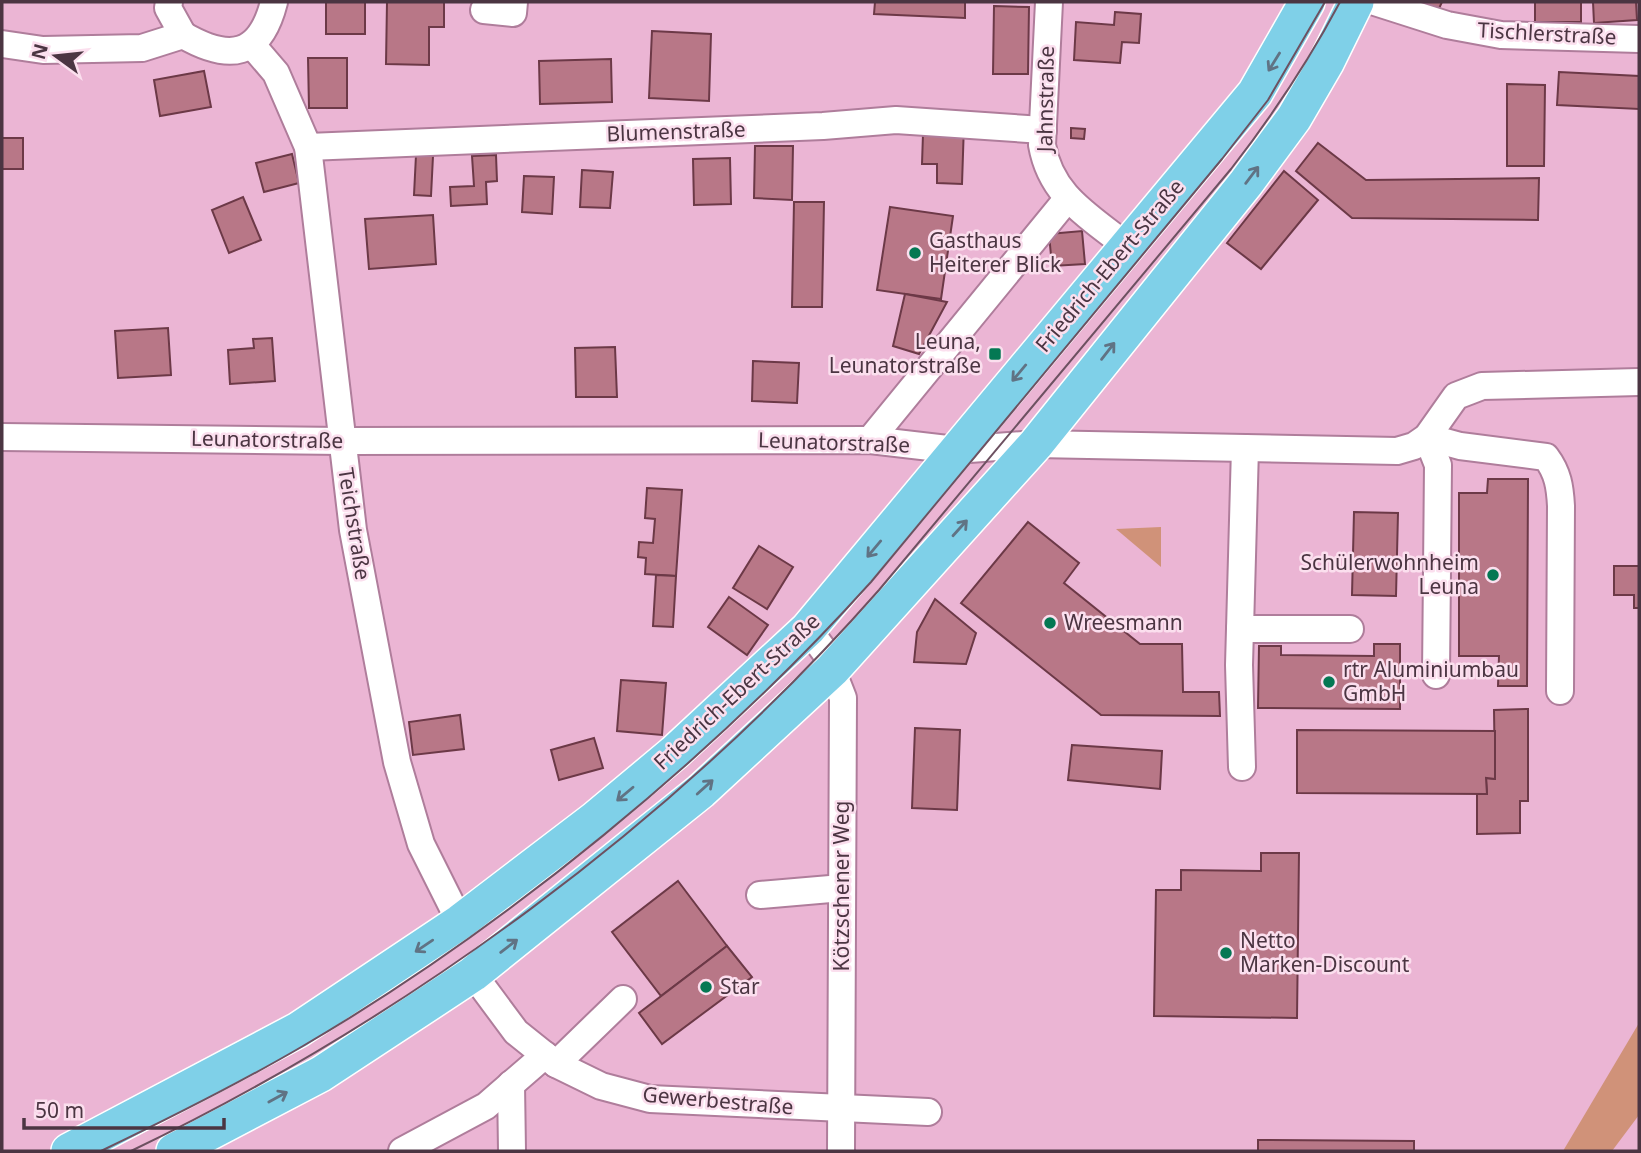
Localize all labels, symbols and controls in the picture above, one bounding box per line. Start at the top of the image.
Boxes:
street label: Tischlerstraße [1477,15,1617,51]
north arrow [21,21,91,91]
text: N [25,41,54,62]
street label: Jahnstraße [1030,46,1060,154]
one-way arrow [1267,51,1281,71]
street label: Blumenstraße [606,115,746,147]
one-way arrow [1245,166,1259,185]
street label: Friedrich-Ebert-Straße [1029,173,1190,358]
place label: Gasthaus Heiterer Blick [929,226,1062,278]
marker: Gasthaus Heiterer Blick [907,245,923,261]
place label: Leuna, Leunatorstraße [829,327,981,379]
one-way arrow [1101,343,1116,361]
marker: Leuna, Leunatorstraße [987,346,1003,362]
one-way arrow [1011,364,1027,382]
street label: Leunatorstraße [191,424,343,454]
street label: Leunatorstraße [757,425,911,459]
street label: Teichstraße [332,466,378,582]
one-way arrow [952,519,968,537]
one-way arrow [866,539,882,557]
place label: Schülerwohnheim Leuna [1300,548,1479,600]
marker: Schülerwohnheim Leuna [1485,567,1501,583]
street label: Friedrich-Ebert-Straße [647,607,825,776]
place label: Wreesmann [1064,608,1183,636]
marker: Wreesmann [1042,615,1058,631]
place label: rtr Aluminiumbau GmbH [1343,655,1519,707]
marker: rtr Aluminiumbau GmbH [1321,674,1337,690]
one-way arrow [696,779,713,796]
one-way arrow [617,786,635,802]
street label: Kötzschener Weg [827,801,855,971]
place label: Netto Marken-Discount [1240,926,1410,978]
one-way arrow [415,938,434,953]
one-way arrow [500,938,518,953]
marker: Netto Marken-Discount [1218,945,1234,961]
place label: Star [720,972,760,1000]
marker: Star [698,979,714,995]
street label: Gewerbestraße [642,1079,795,1121]
scale bar [24,1086,224,1130]
one-way arrow [268,1090,288,1104]
text: 50 m [35,1096,84,1124]

